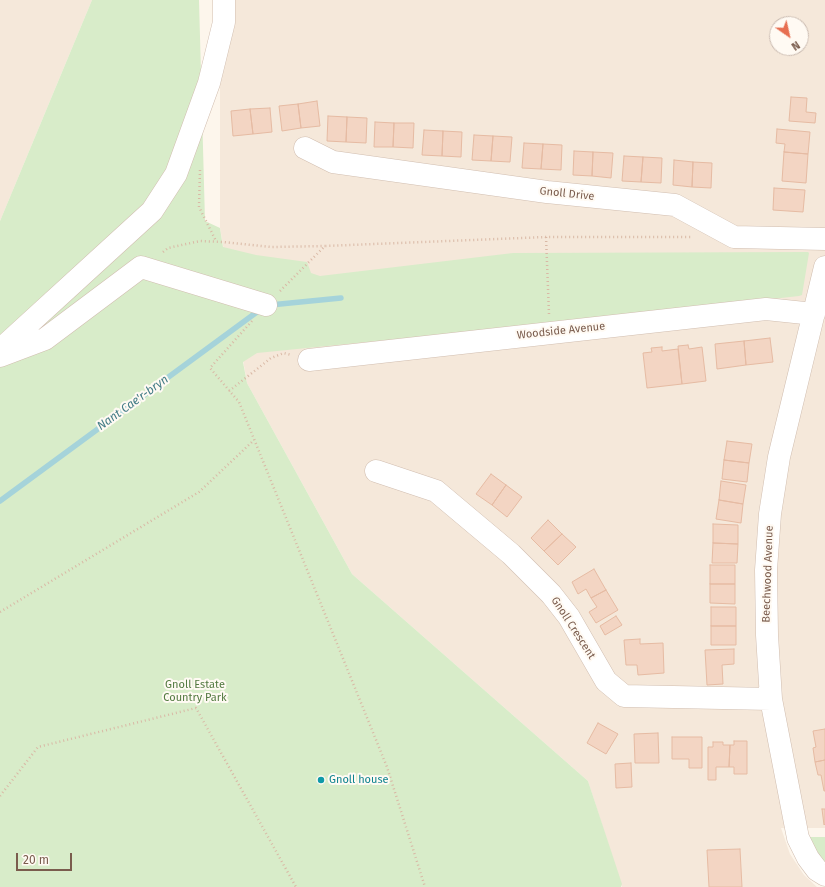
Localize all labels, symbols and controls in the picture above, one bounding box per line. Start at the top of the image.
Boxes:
north arrow [769,16,809,56]
text: N [789,38,802,53]
street label: Gnoll Drive [539,185,595,203]
street label: Woodside Avenue [516,320,606,342]
water label: Nant Cae'r-bryn [95,372,171,434]
street label: Beechwood Avenue [760,525,776,623]
street label: Gnoll Crescent [548,594,598,662]
park label: Gnoll Estate Country Park [163,678,227,704]
place label: Gnoll house [329,773,389,787]
marker: Gnoll house [316,775,326,785]
scale bar [18,845,74,871]
text: 20 m [23,853,49,867]

